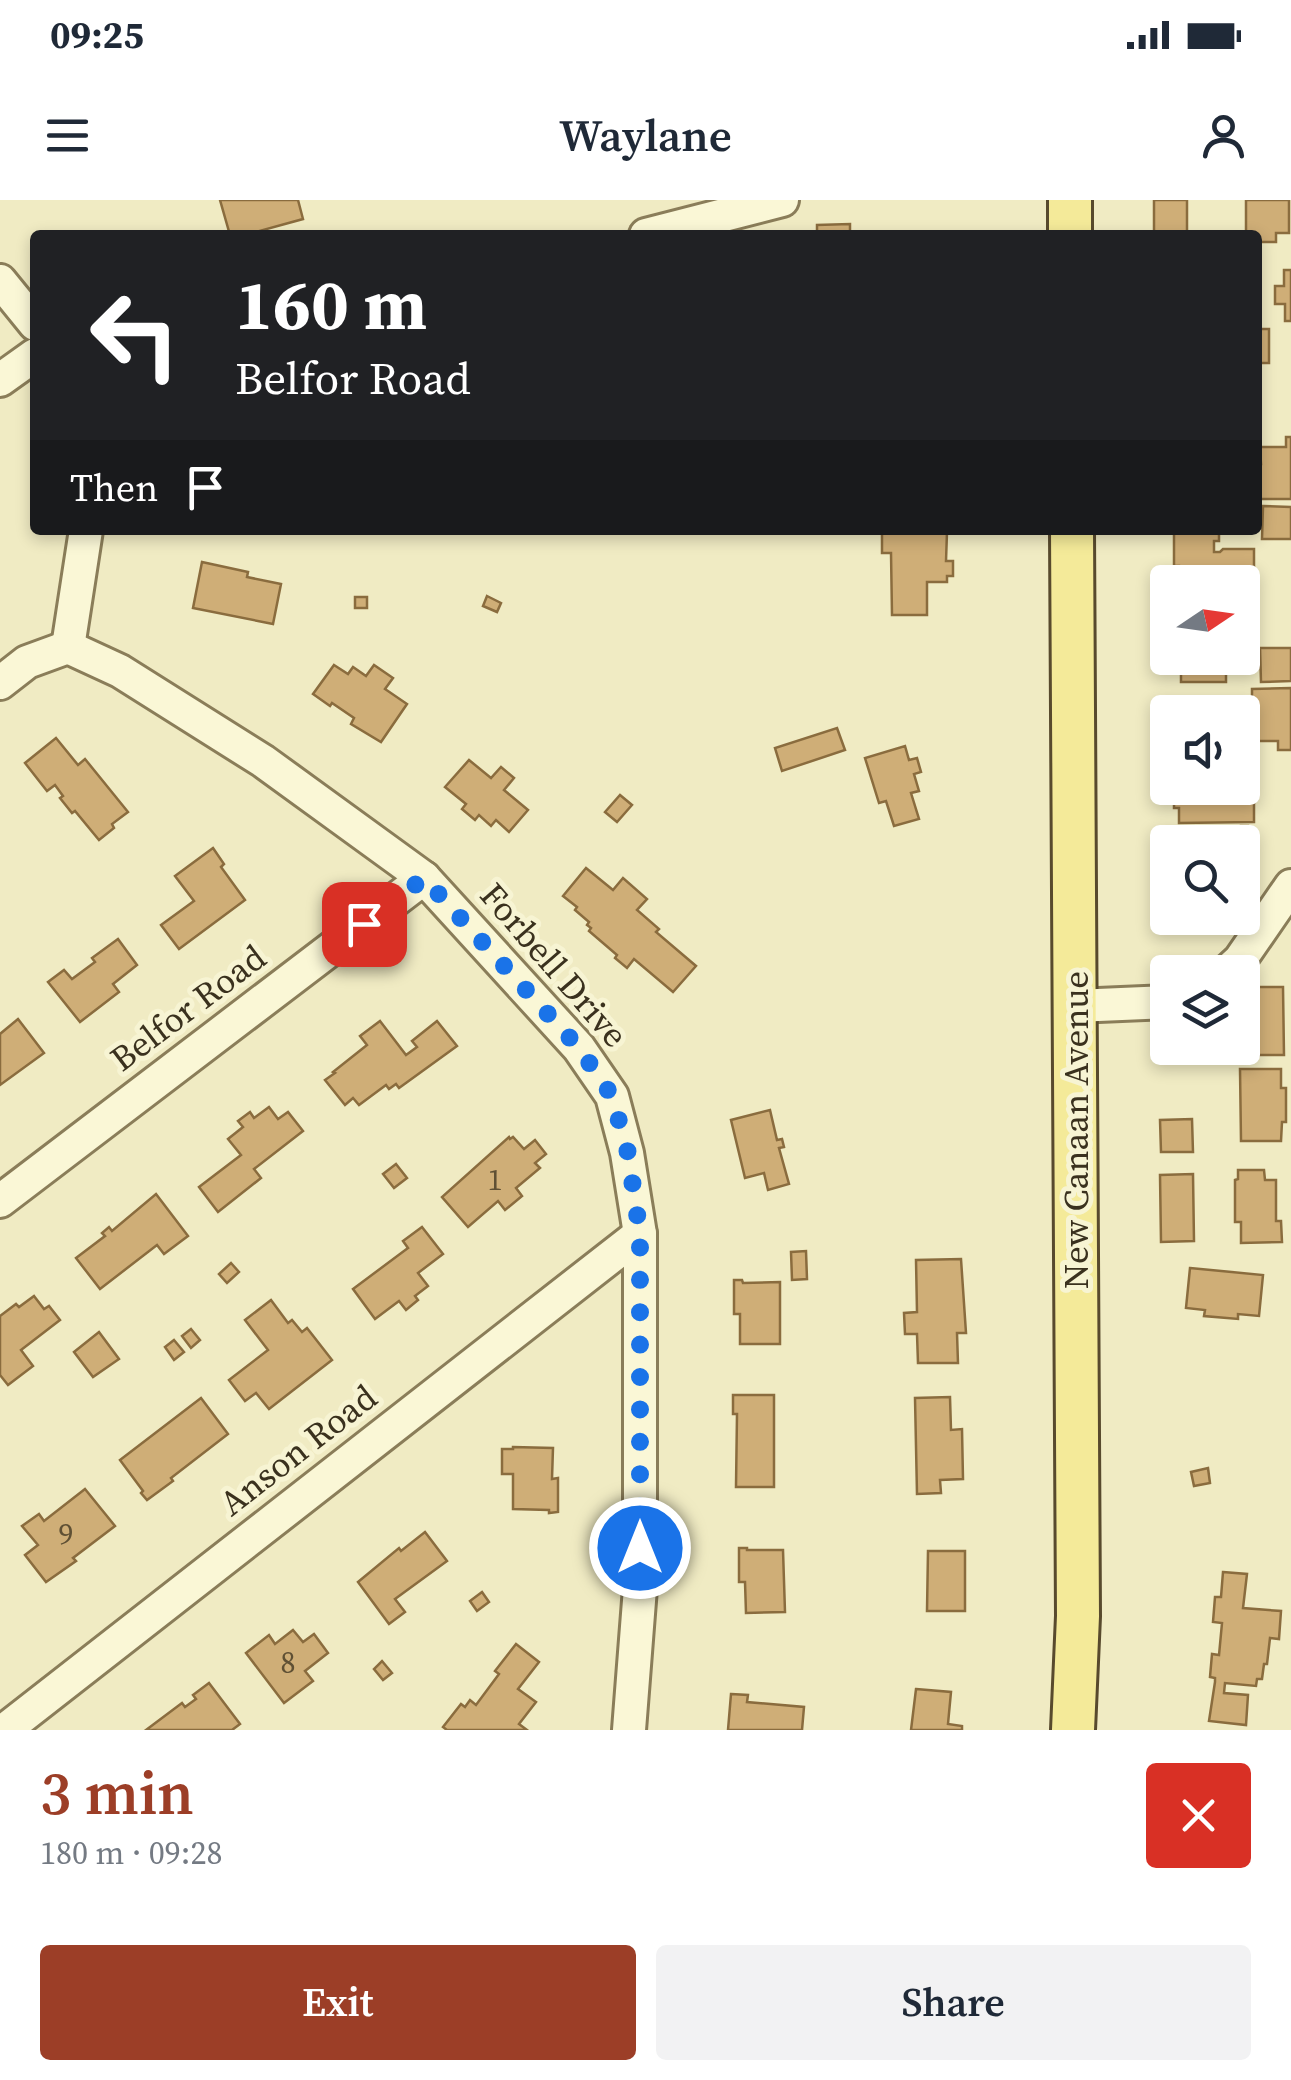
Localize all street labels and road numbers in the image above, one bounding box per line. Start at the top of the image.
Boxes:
street label: Forbell Drive [469,872,639,1058]
street label: Belfor Road [100,934,276,1082]
street label: New Canaan Avenue [1052,971,1100,1289]
street label: Anson Road [209,1373,387,1527]

